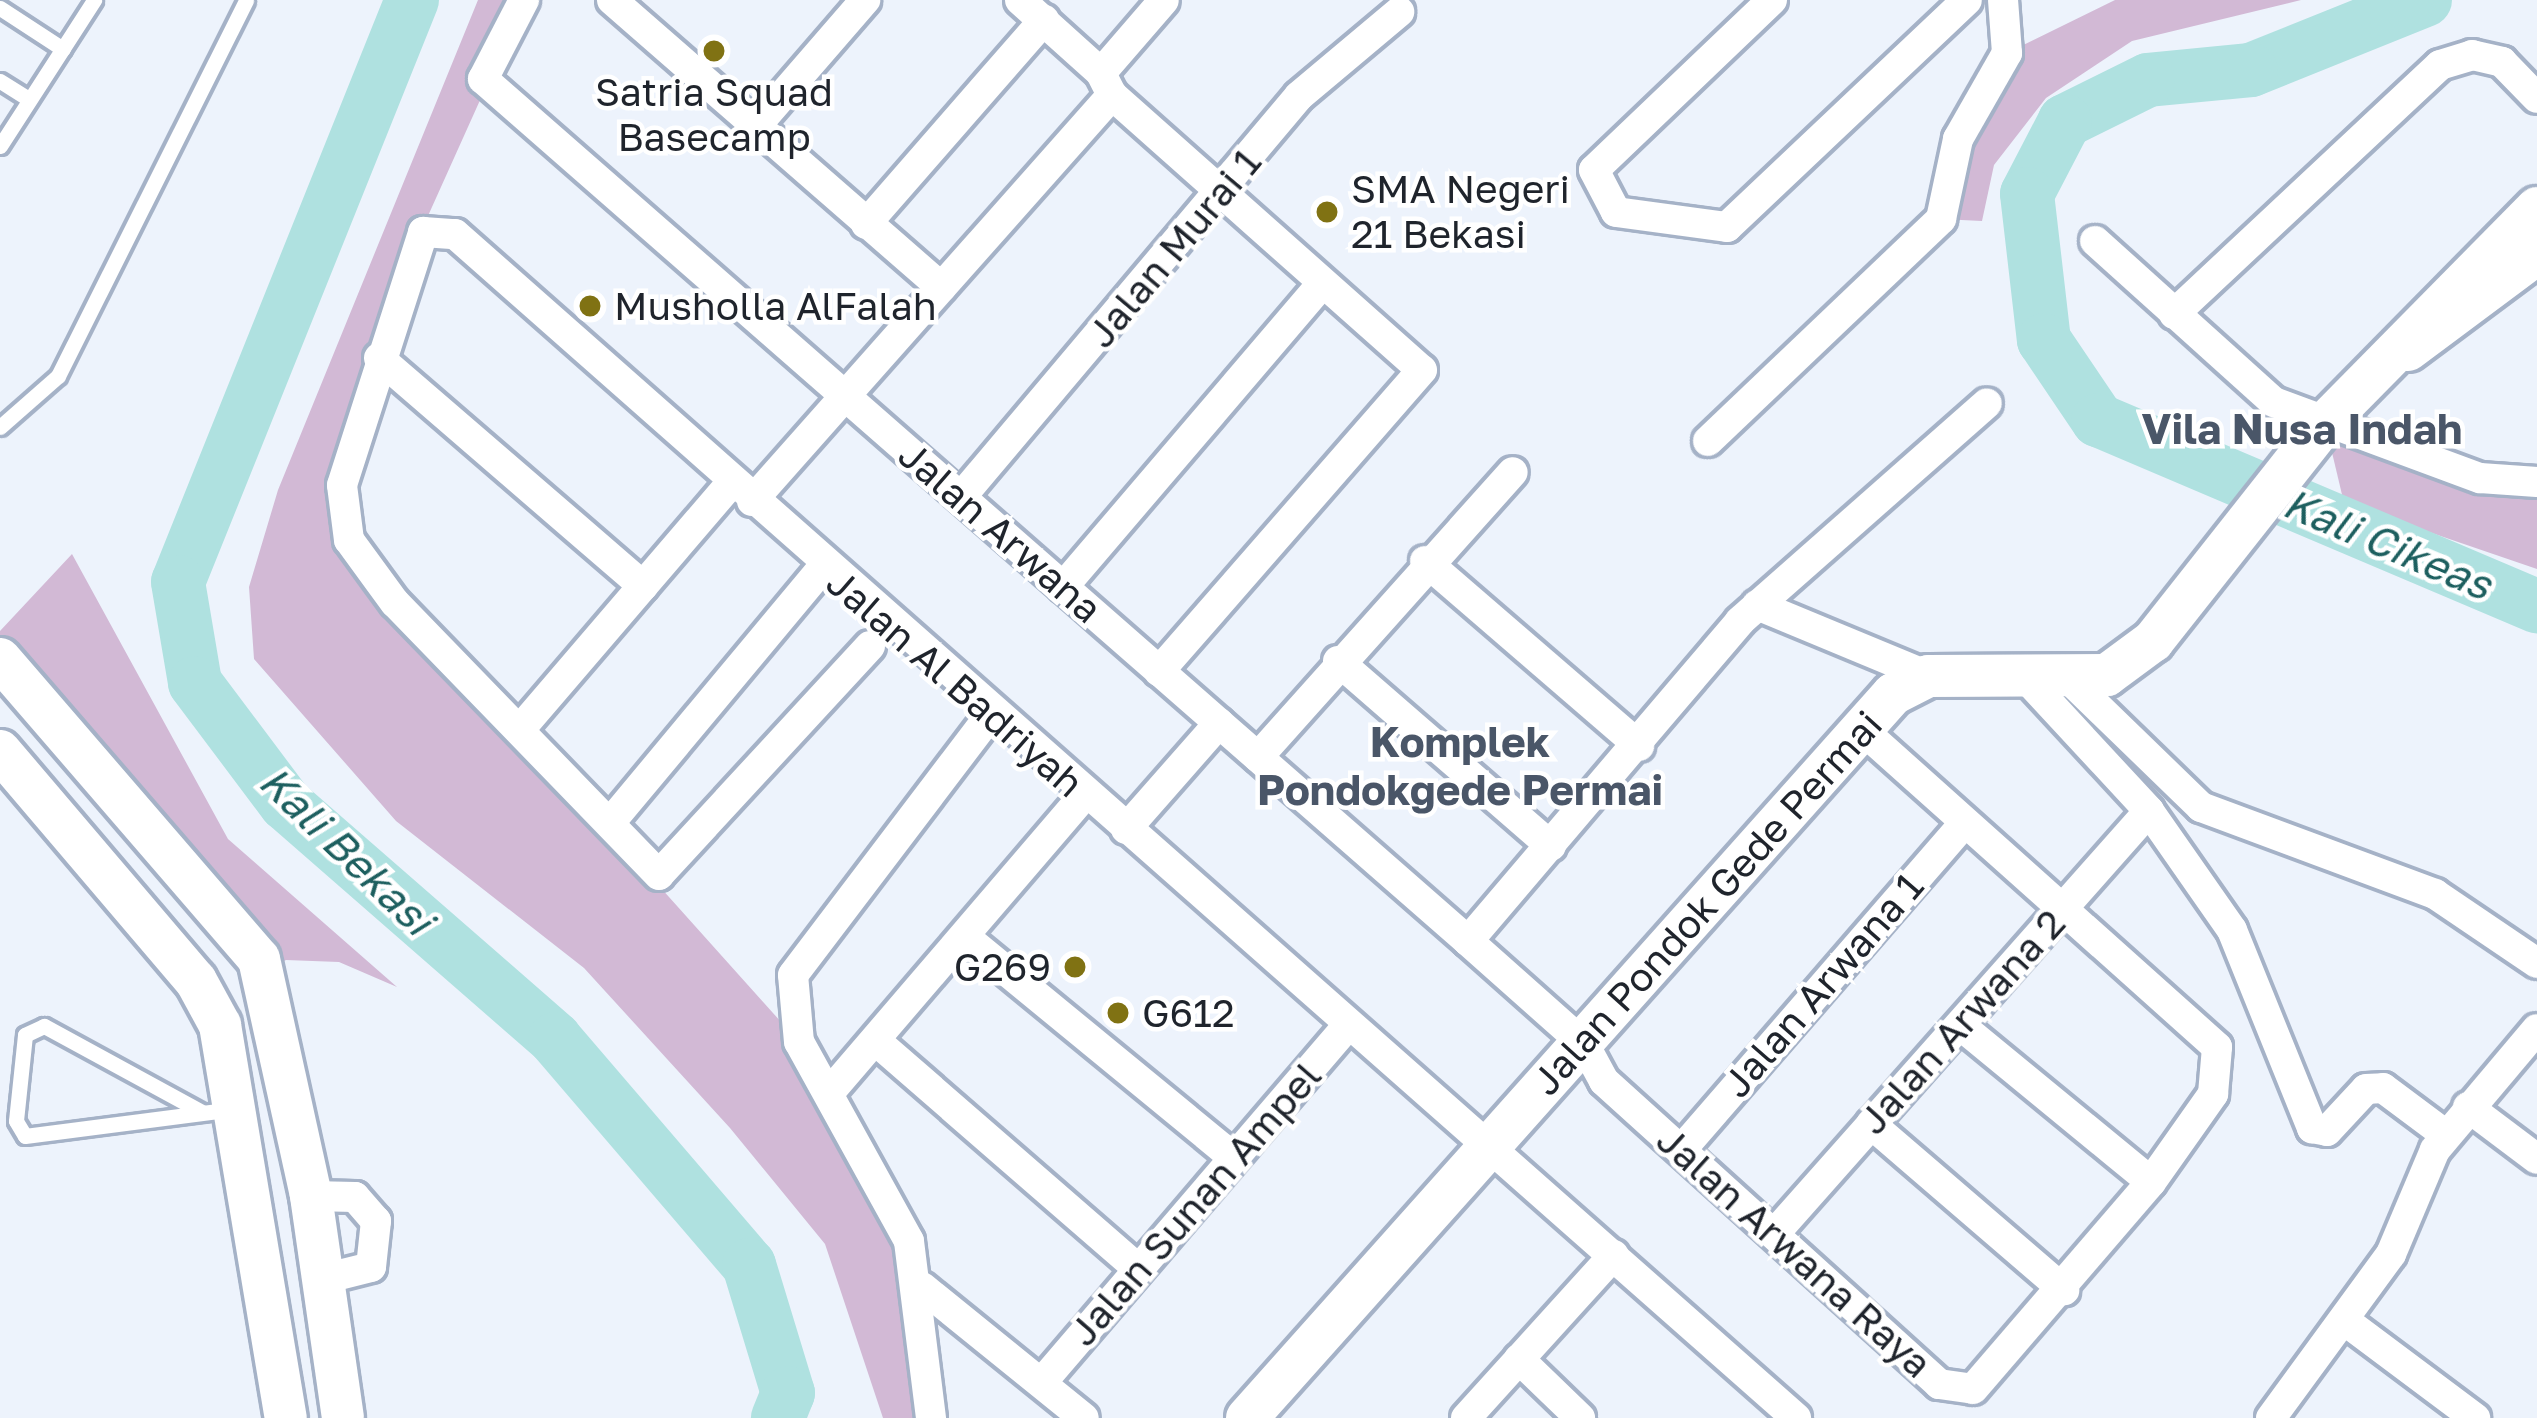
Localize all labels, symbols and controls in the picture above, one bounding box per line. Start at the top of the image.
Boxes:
marker: Satria Squad Basecamp [701,38,727,64]
place label: Satria Squad Basecamp [595,70,833,161]
street label: Jalan Murai 1 [1077,139,1271,357]
place label: SMA Negeri 21 Bekasi [1351,167,1570,258]
marker: SMA Negeri 21 Bekasi [1314,199,1340,225]
place label: Musholla AlFalah [614,283,937,329]
marker: Musholla AlFalah [577,293,603,319]
district label: Vila Nusa Indah [2142,403,2462,453]
street label: Jalan Arwana [889,431,1111,633]
water label: Kali Cikeas [2277,477,2499,609]
street label: Jalan Al Badriyah [817,559,1093,807]
street label: Jalan Pondok Gede Permai [1522,702,1892,1104]
district label: Komplek Pondokgede Permai [1257,716,1663,814]
water label: Kali Bekasi [250,755,444,945]
street label: Jalan Arwana 1 [1713,863,1933,1107]
street label: Jalan Arwana 2 [1849,900,2075,1144]
place label: G269 [954,944,1051,990]
marker: G269 [1062,954,1088,980]
place label: G612 [1142,990,1235,1036]
marker: G612 [1105,1000,1131,1026]
street label: Jalan Sunan Ampel [1059,1053,1331,1355]
street label: Jalan Arwana Raya [1647,1117,1941,1387]

